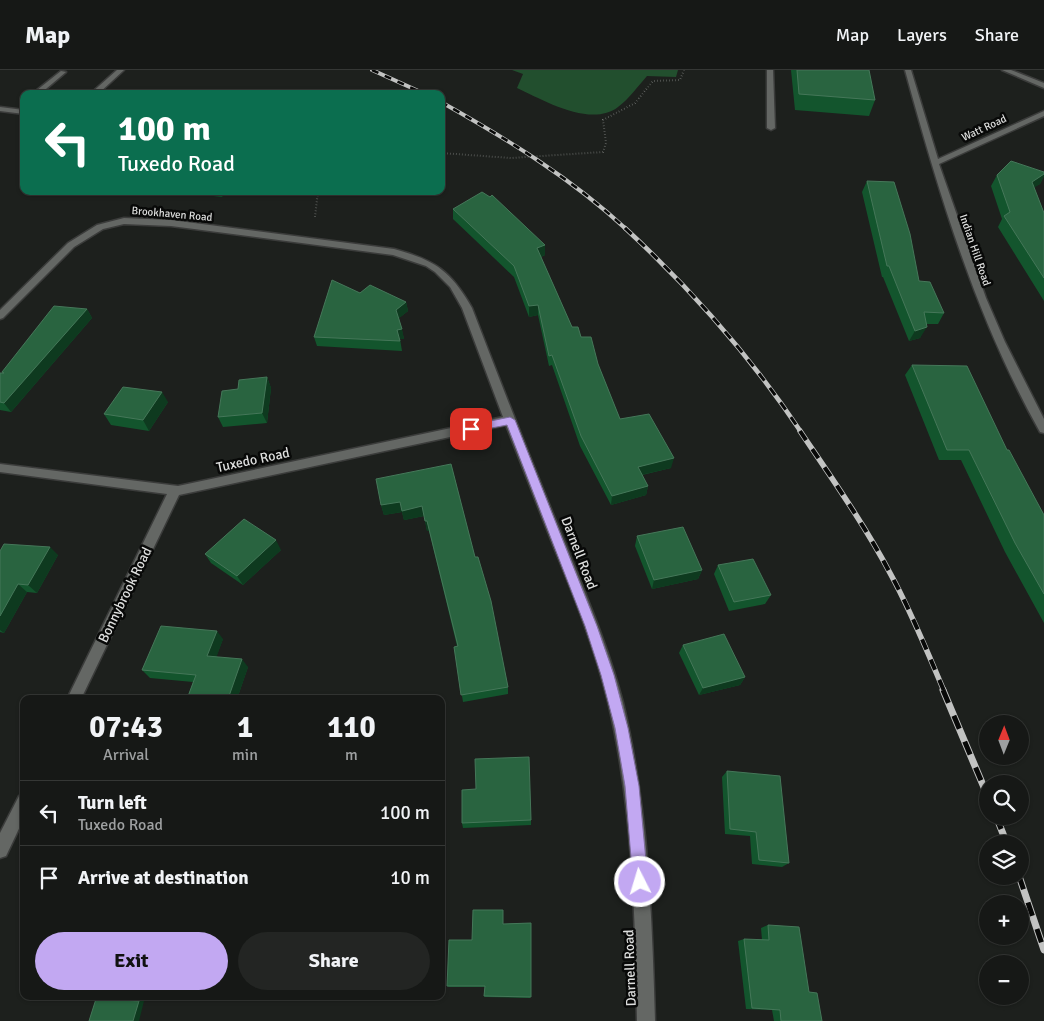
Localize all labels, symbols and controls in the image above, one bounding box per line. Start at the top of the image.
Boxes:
text: Map [25,20,70,50]
text: Map [836,24,869,46]
text: Layers [897,24,947,46]
text: Share [975,24,1019,46]
text: 100 m [118,107,211,150]
icon: left [35,110,100,175]
street label: Watt Road [959,112,1009,144]
text: Tuxedo Road [118,150,235,177]
street label: Brookhaven Road [131,204,213,224]
street label: Indian Hill Road [957,213,993,288]
pin [450,408,492,450]
icon: arrive [457,415,485,443]
street label: Tuxedo Road [215,444,291,476]
street label: Darnell Road [557,514,601,592]
street label: Bonnybrook Road [95,544,155,646]
text: 07:43 [89,709,163,746]
text: 1 [237,709,253,746]
text: 110 [327,709,376,746]
north arrow [979,715,1029,765]
map controls [979,715,1029,1005]
text: Arrival [103,745,149,765]
text: min [232,745,258,765]
text: m [345,745,358,765]
button: search [979,775,1029,825]
text: Turn left [78,791,147,815]
icon: left [35,799,63,827]
text: 100 m [380,801,430,825]
text: Tuxedo Road [78,815,163,835]
button: layers [979,835,1029,885]
position arrow [613,855,665,907]
icon: arrive [35,864,63,892]
text: Arrive at destination [78,866,249,890]
text: 10 m [390,866,430,890]
button: + [979,895,1029,945]
street label: Darnell Road [620,929,640,1007]
button: Exit [35,932,228,990]
button: Share [238,932,430,990]
button: − [979,955,1029,1005]

